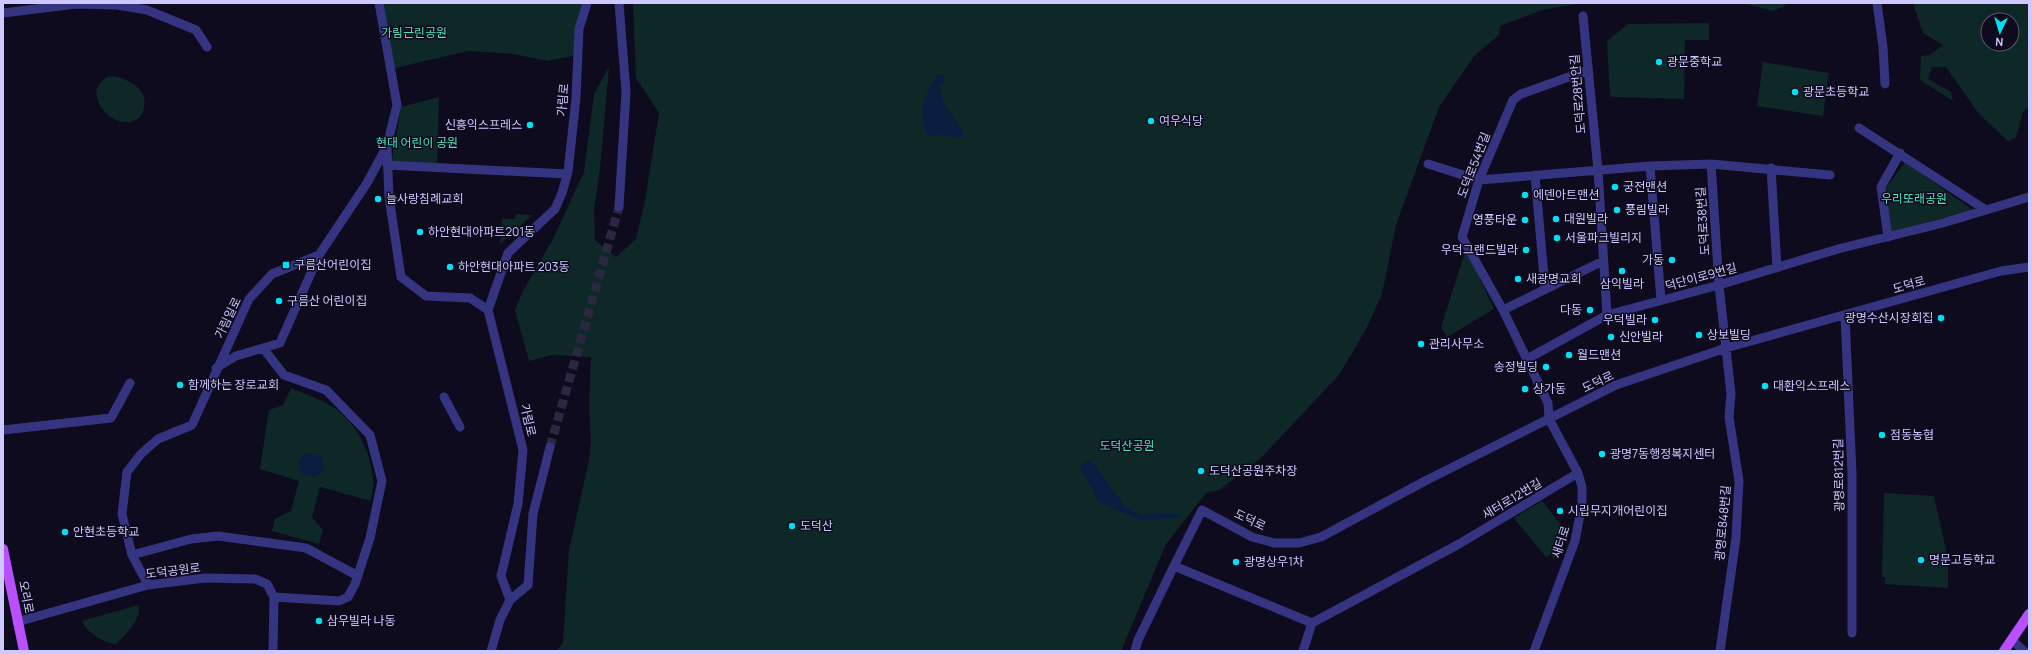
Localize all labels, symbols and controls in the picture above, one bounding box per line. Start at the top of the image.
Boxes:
north arrow [1980,12,2020,52]
park label: 가림근린공원 [381,24,447,41]
text: N [1995,35,2004,50]
street label: 도덕로28번안길 [1566,53,1589,135]
place label: 광문중학교 [1667,53,1722,70]
marker: 광문중학교 [1654,57,1664,67]
street label: 가림로 [553,83,572,117]
place label: 광문초등학교 [1803,83,1869,100]
marker: 광문초등학교 [1790,87,1800,97]
place label: 여우식당 [1159,112,1203,129]
place label: 신흥익스프레스 [445,116,522,133]
marker: 여우식당 [1146,116,1156,126]
marker: 신흥익스프레스 [525,120,535,130]
street label: 도덕로54번길 [1453,129,1494,200]
park label: 현대 어린이 공원 [376,134,458,151]
place label: 궁전맨션 [1623,178,1667,195]
marker: 궁전맨션 [1610,182,1620,192]
place label: 에덴아트맨션 [1533,186,1599,203]
street label: 도덕로38번길 [1692,186,1713,256]
place label: 늘사랑침례교회 [386,190,463,207]
marker: 에덴아트맨션 [1520,190,1530,200]
park label: 우리또래공원 [1881,190,1947,207]
marker: 늘사랑침례교회 [373,194,383,204]
place label: 풍림빌라 [1625,201,1669,218]
marker: 풍림빌라 [1612,205,1622,215]
place label: 대원빌라 [1564,210,1608,227]
place label: 영풍타운 [1473,211,1517,228]
marker: 대원빌라 [1551,214,1561,224]
marker: 영풍타운 [1520,215,1530,225]
place label: 하안현대아파트201동 [428,223,535,240]
marker: 하안현대아파트201동 [415,227,425,237]
place label: 서울파크빌리지 [1565,229,1642,246]
marker: 서울파크빌리지 [1552,233,1562,243]
place label: 우덕그랜드빌라 [1441,241,1518,258]
marker: 우덕그랜드빌라 [1521,245,1531,255]
place label: 가동 [1642,251,1664,268]
marker: 가동 [1667,255,1677,265]
place label: 구름산어린이집 [294,256,371,273]
place label: 하안현대아파트 203동 [458,258,570,275]
street label: 덕단이로9번길 [1663,259,1739,294]
marker: 구름산어린이집 [281,260,291,270]
marker: 하안현대아파트 203동 [445,262,455,272]
marker: 삼익빌라 [1617,266,1627,276]
place label: 새광명교회 [1526,270,1581,287]
street label: 도덕로 [1891,272,1927,297]
marker: 새광명교회 [1513,274,1523,284]
place label: 삼익빌라 [1600,275,1644,292]
place label: 구름산 어린이집 [287,292,367,309]
street label: 가림일로 [210,294,245,341]
marker: 구름산 어린이집 [274,296,284,306]
place label: 다동 [1560,301,1582,318]
marker: 다동 [1585,305,1595,315]
place label: 광명수산시장회집 [1845,309,1933,326]
place label: 우덕빌라 [1603,311,1647,328]
marker: 광명수산시장회집 [1936,313,1946,323]
marker: 우덕빌라 [1650,315,1660,325]
place label: 상보빌딩 [1707,326,1751,343]
place label: 신안빌라 [1619,328,1663,345]
marker: 상보빌딩 [1694,330,1704,340]
marker: 신안빌라 [1606,332,1616,342]
place label: 관리사무소 [1429,335,1484,352]
marker: 관리사무소 [1416,339,1426,349]
place label: 월드맨션 [1577,346,1621,363]
marker: 월드맨션 [1564,350,1574,360]
place label: 송정빌딩 [1494,358,1538,375]
marker: 송정빌딩 [1541,362,1551,372]
street label: 도덕로 [1579,367,1616,396]
place label: 함께하는 장로교회 [188,376,279,393]
place label: 대환익스프레스 [1773,377,1850,394]
marker: 함께하는 장로교회 [175,380,185,390]
place label: 상가동 [1533,380,1566,397]
marker: 대환익스프레스 [1760,381,1770,391]
marker: 상가동 [1520,384,1530,394]
street label: 가림로 [516,402,540,438]
place label: 점동농협 [1890,426,1934,443]
marker: 점동농협 [1877,430,1887,440]
park label: 도덕산공원 [1099,437,1155,454]
street label: 광명로812번길 [1829,438,1848,512]
place label: 광명7동행정복지센터 [1610,445,1715,462]
marker: 광명7동행정복지센터 [1597,449,1607,459]
place label: 도덕산공원주차장 [1209,462,1297,479]
marker: 도덕산공원주차장 [1196,466,1206,476]
street label: 새터로12번길 [1479,474,1545,523]
street label: 광명로848번길 [1711,484,1734,562]
place label: 시립무지개어린이집 [1568,502,1667,519]
street label: 도덕로 [1232,505,1269,534]
marker: 시립무지개어린이집 [1555,506,1565,516]
place label: 도덕산 [800,517,833,534]
marker: 도덕산 [787,521,797,531]
place label: 안현초등학교 [73,523,139,540]
street label: 새터로 [1547,523,1574,560]
marker: 안현초등학교 [60,527,70,537]
place label: 명문고등학교 [1929,551,1995,568]
place label: 광명상우1차 [1244,553,1304,570]
marker: 명문고등학교 [1916,555,1926,565]
marker: 광명상우1차 [1231,557,1241,567]
street label: 도덕공원로 [145,559,201,582]
street label: 오리로 [15,579,38,615]
place label: 삼우빌라 나동 [327,612,396,629]
marker: 삼우빌라 나동 [314,616,324,626]

